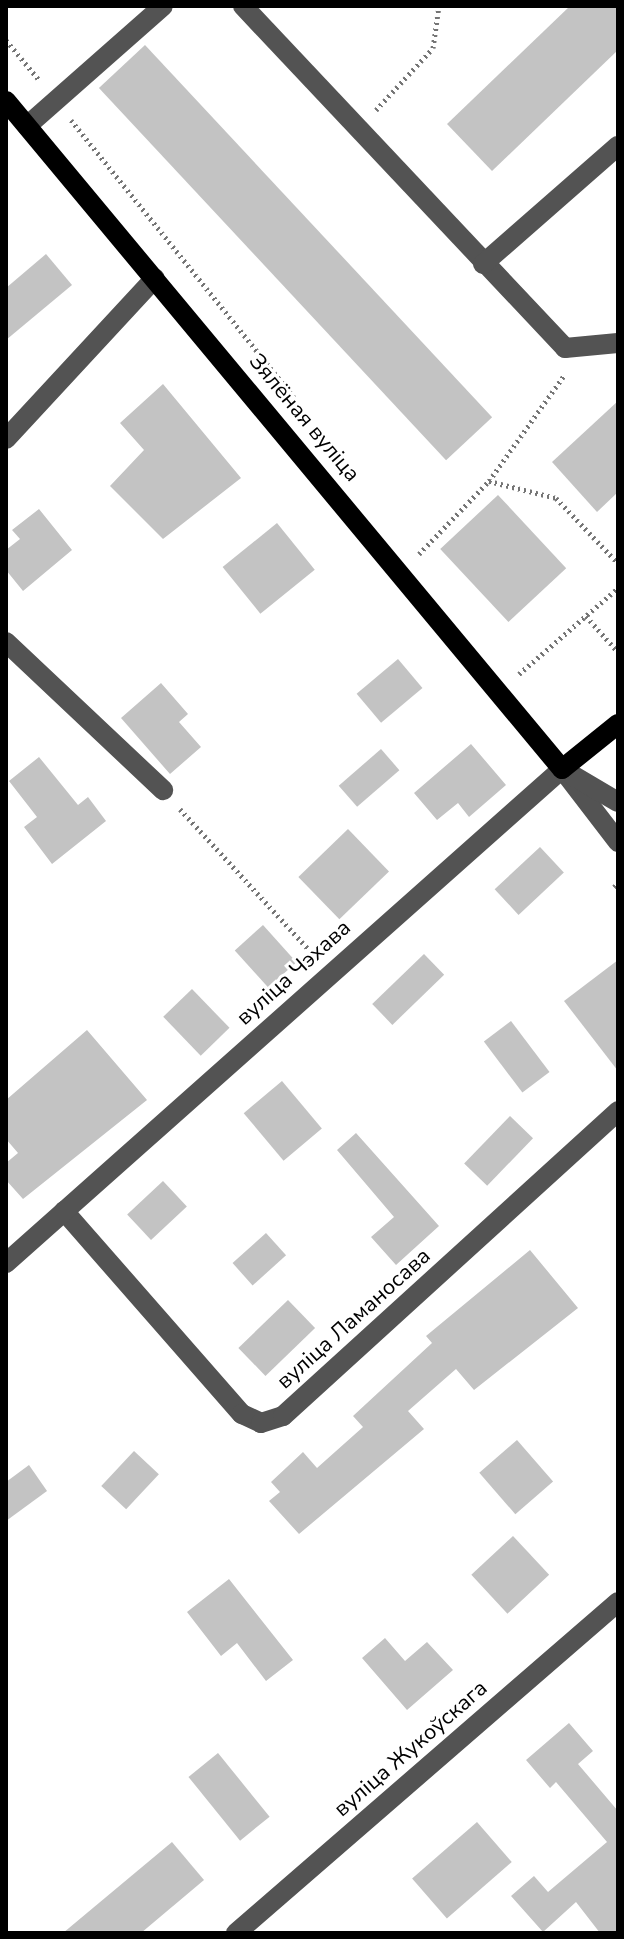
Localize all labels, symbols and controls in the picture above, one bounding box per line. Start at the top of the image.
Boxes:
street label: Зялёная вуліца [243,349,365,487]
street label: вуліца Чэхава [232,915,356,1031]
street label: вуліца Ламаносава [272,1243,436,1395]
street label: вуліца Жукоўскага [329,1675,493,1823]

